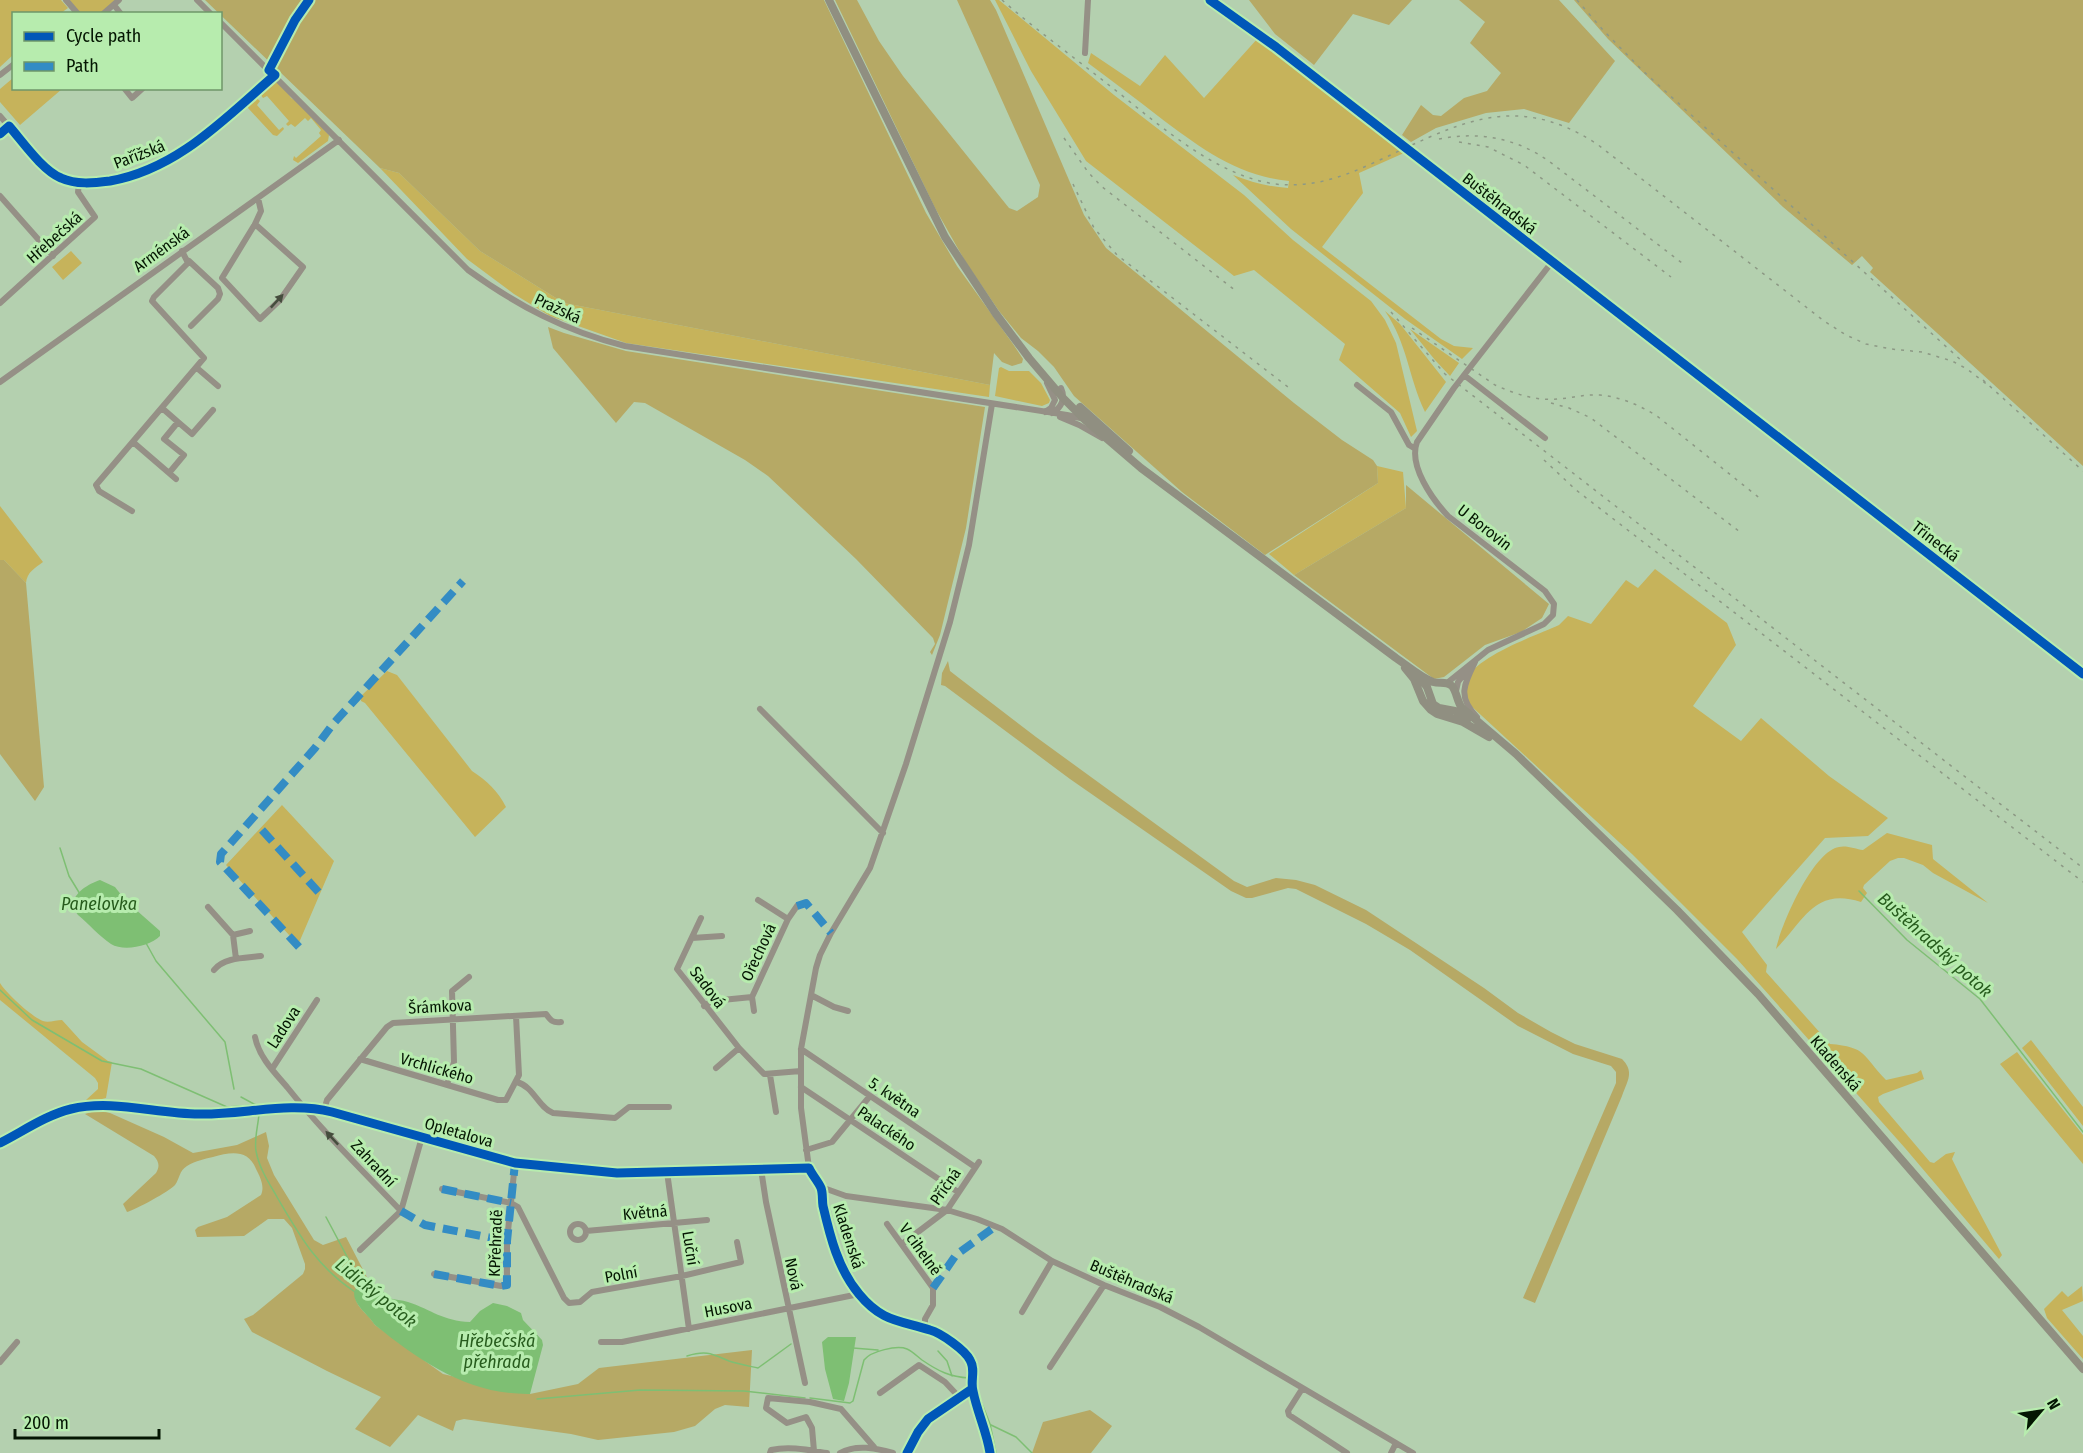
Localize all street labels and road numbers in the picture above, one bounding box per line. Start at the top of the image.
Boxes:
street label: Pařížská [111,136,168,173]
street label: Buštěhradská [1459,169,1541,238]
street label: Hřebečská [23,207,86,267]
street label: Arménská [130,223,193,276]
street label: Pražská [532,289,584,328]
street label: U Borovin [1454,500,1516,554]
street label: Třinecká [1908,517,1963,566]
street label: Ořechová [737,920,780,984]
street label: Sadová [686,963,730,1012]
street label: Šrámkova [408,994,472,1018]
street label: Ladova [263,1002,304,1052]
street label: Kladenská [1806,1032,1865,1095]
street label: Vrchlického [398,1049,476,1088]
street label: 5. května [865,1073,924,1122]
street label: Palackého [854,1102,919,1155]
street label: Opletalova [422,1114,496,1151]
street label: Zahradní [347,1136,400,1191]
street label: Příčná [926,1164,965,1208]
street label: Květná [622,1201,668,1224]
street label: Kladenská [829,1201,868,1271]
street label: KPřehradě [485,1209,506,1277]
street label: V cihelně [895,1220,946,1279]
street label: Luční [678,1230,703,1267]
street label: Buštěhradská [1087,1255,1176,1308]
street label: Nová [781,1256,806,1292]
street label: Polní [603,1262,639,1287]
street label: Husova [703,1294,754,1321]

